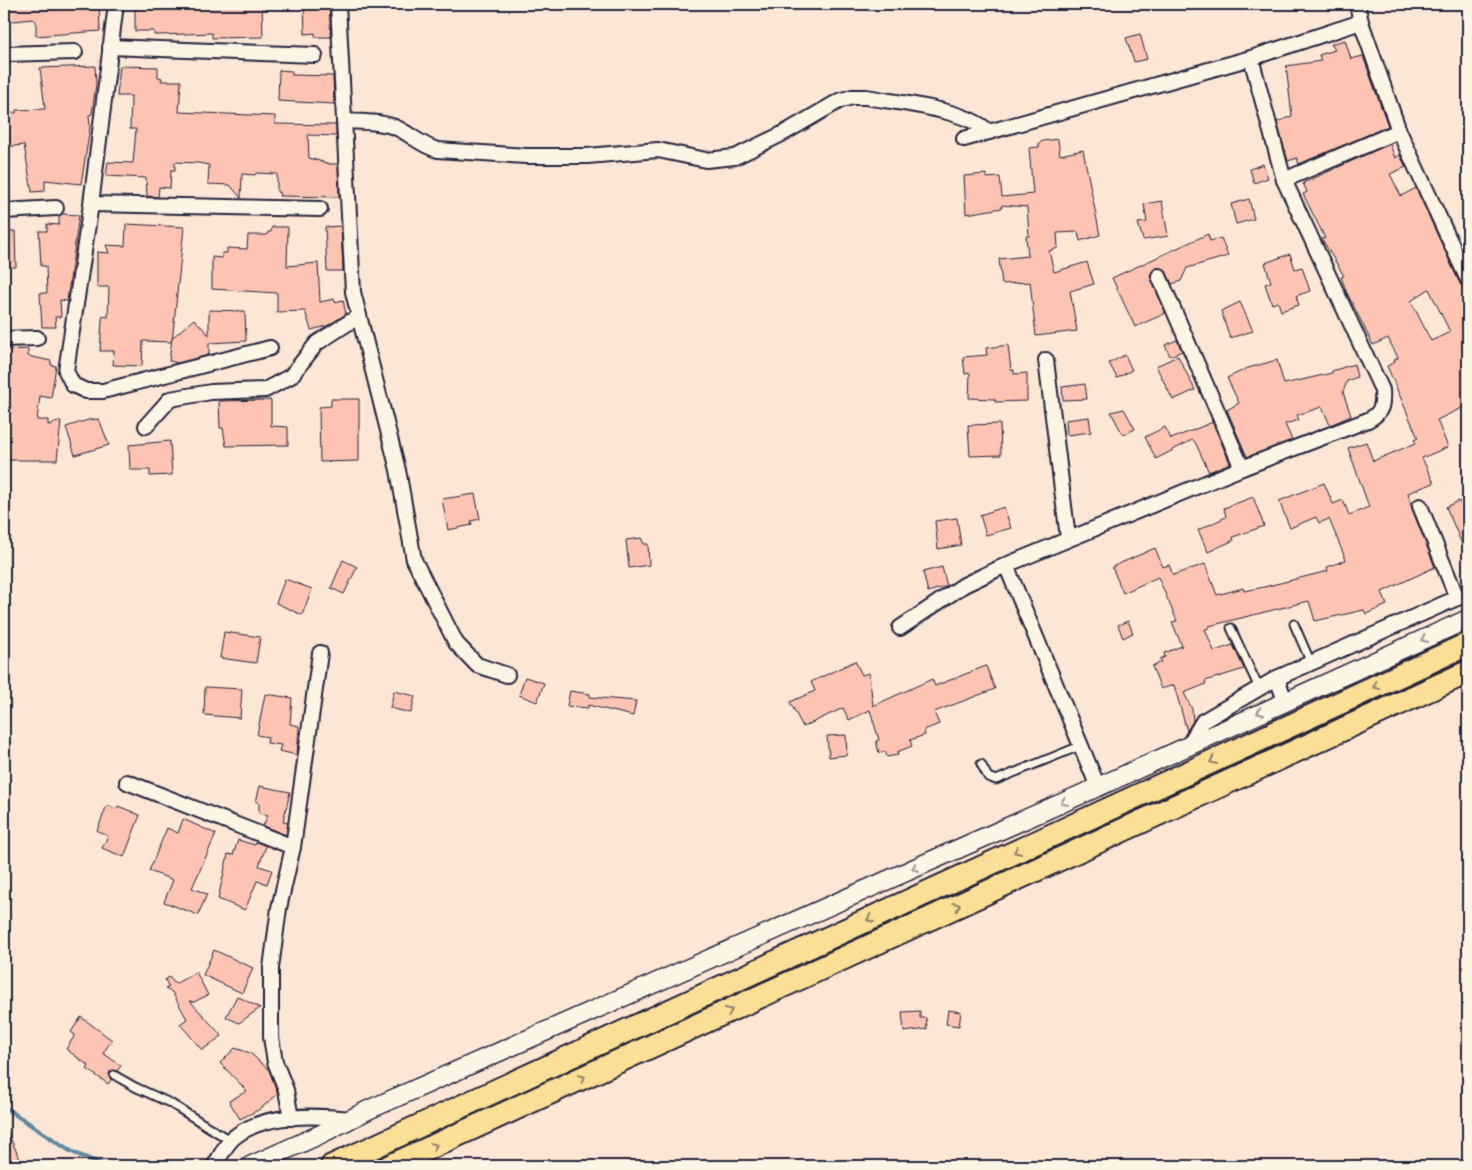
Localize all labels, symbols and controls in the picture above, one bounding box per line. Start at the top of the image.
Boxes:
one-way arrow [1420,632,1429,643]
one-way arrow [1372,680,1381,690]
one-way arrow [1256,706,1265,716]
one-way arrow [1209,755,1218,766]
one-way arrow [1060,796,1069,806]
one-way arrow [1013,845,1022,855]
one-way arrow [911,861,920,872]
one-way arrow [952,902,961,913]
one-way arrow [866,913,875,923]
one-way arrow [724,1007,733,1017]
one-way arrow [577,1074,586,1085]
one-way arrow [429,1142,438,1153]

